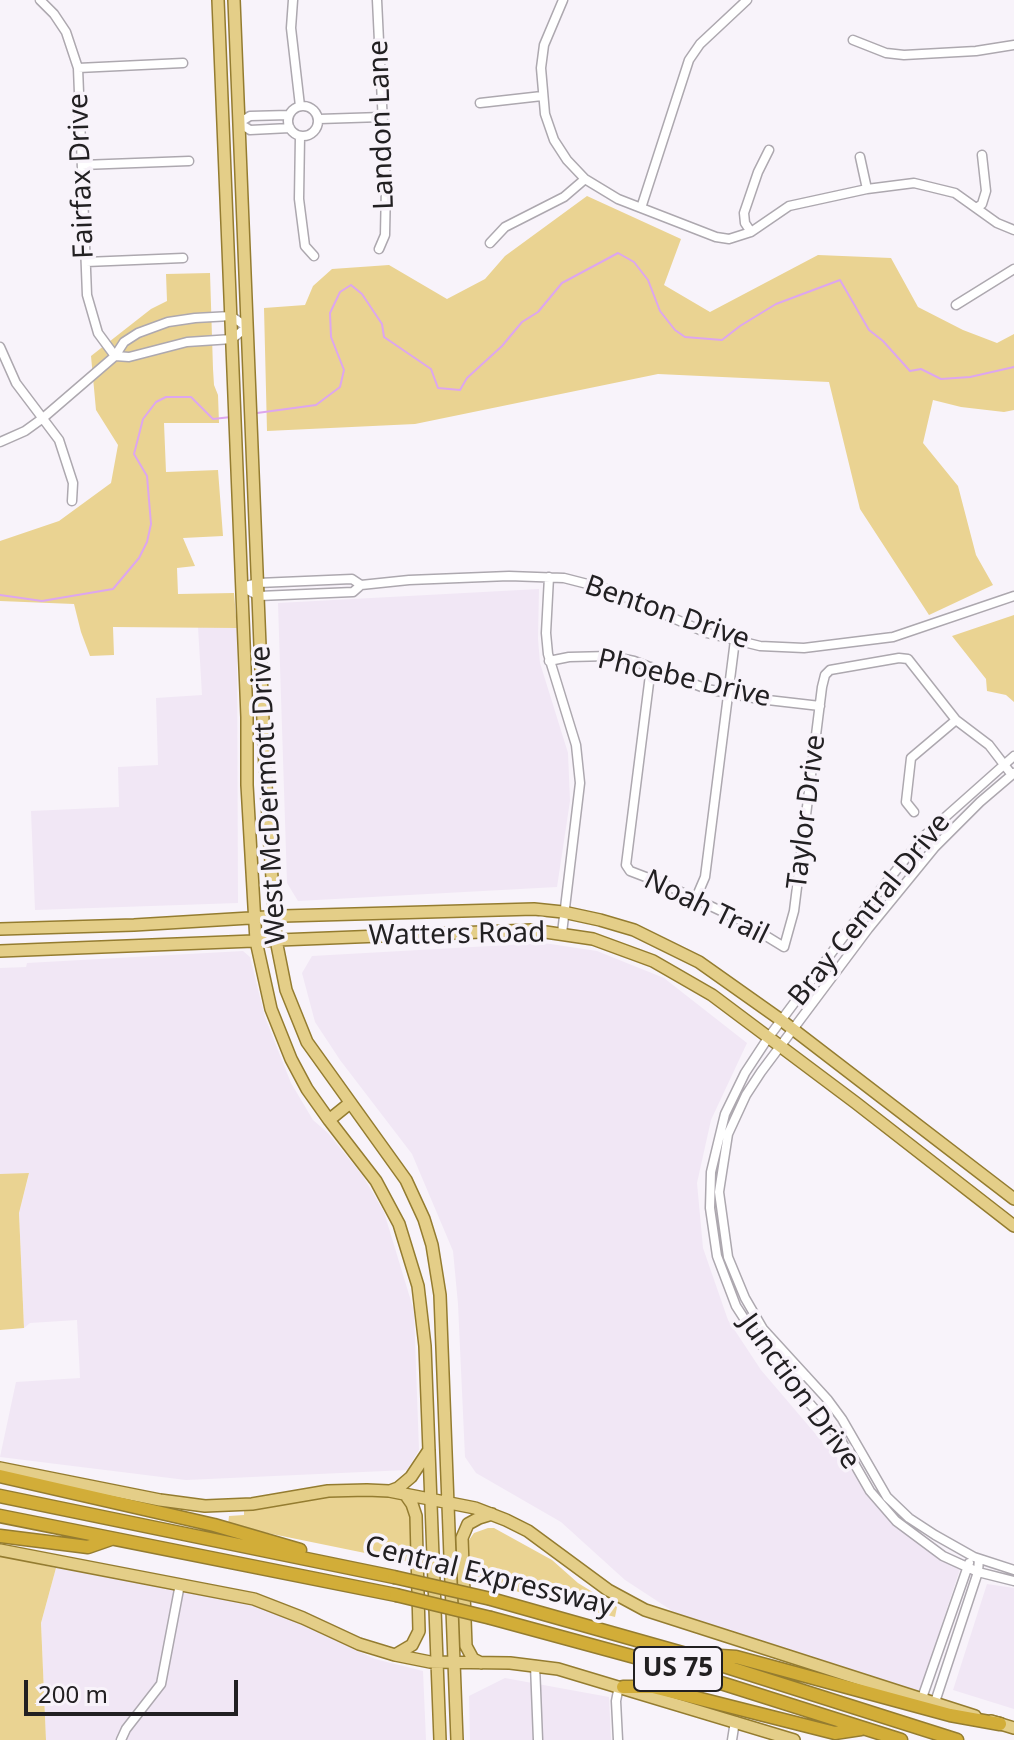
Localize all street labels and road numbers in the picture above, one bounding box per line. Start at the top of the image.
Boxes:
street label: Landon Lane [362,40,402,210]
street label: Fairfax Drive [62,93,102,259]
street label: Benton Drive [580,569,754,657]
street label: Phoebe Drive [594,643,774,715]
street label: West McDermott Drive [244,645,294,945]
street label: Taylor Drive [781,733,833,891]
street label: Bray Central Drive [782,807,958,1013]
street label: Noah Trail [638,864,774,952]
street label: Watters Road [368,917,546,953]
street label: Junction Drive [731,1308,867,1476]
street label: Central Expressway [361,1530,617,1624]
road number: US 75 [634,1647,722,1691]

